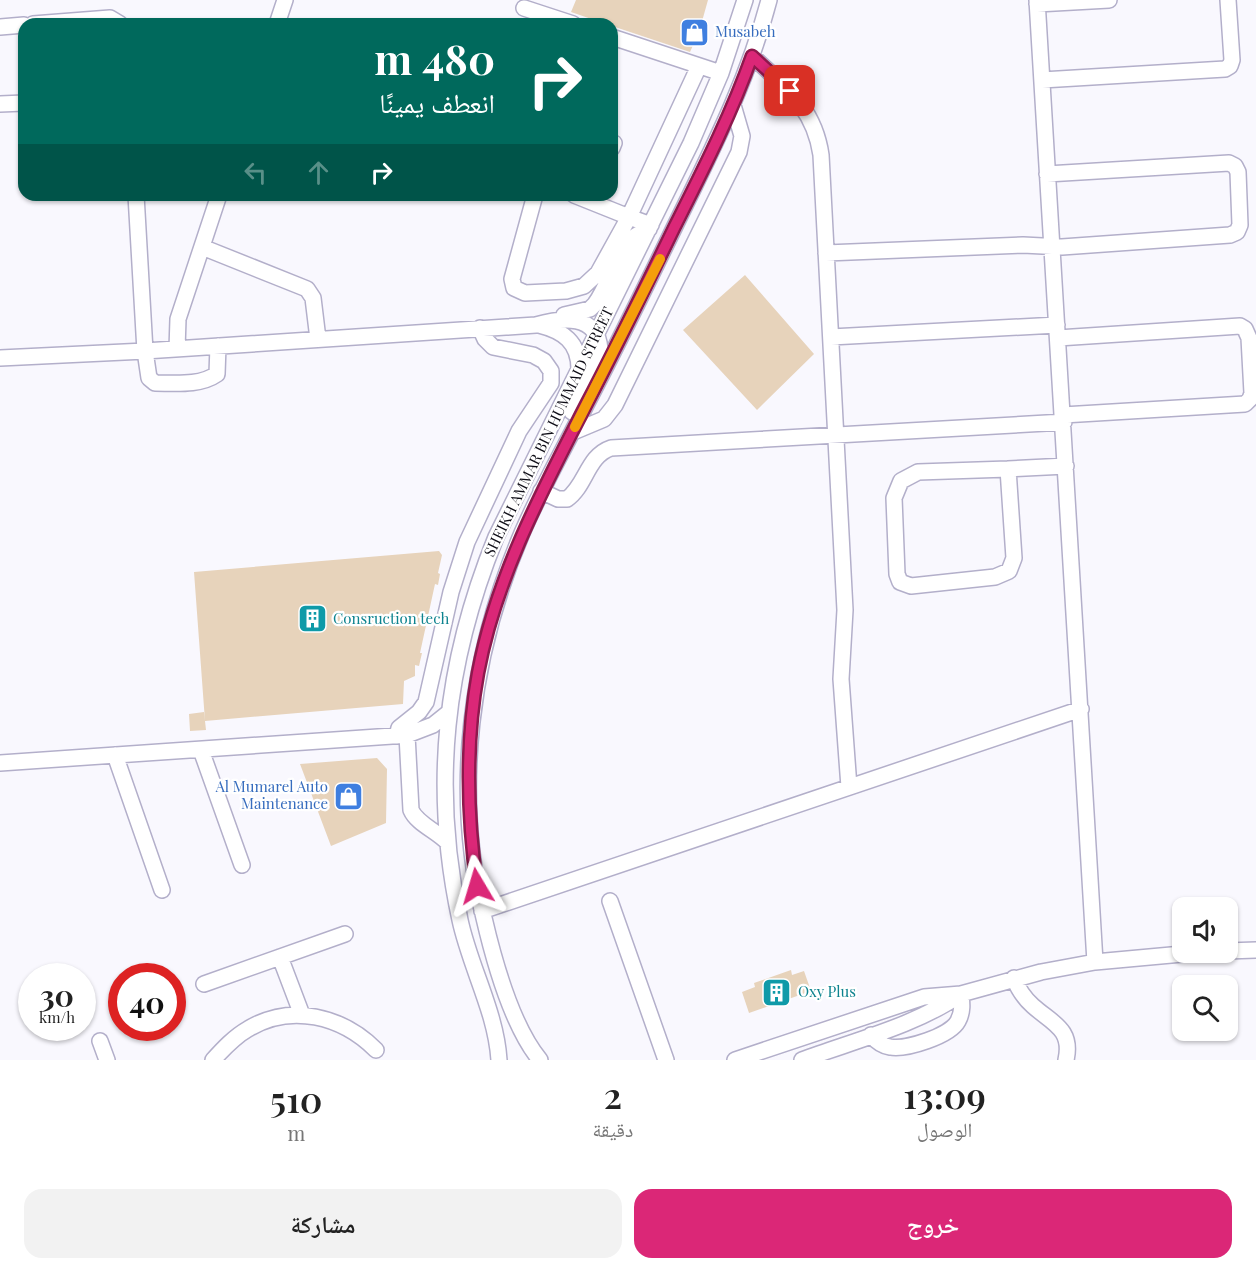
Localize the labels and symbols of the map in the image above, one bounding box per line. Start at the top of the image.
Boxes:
shop icon: Musabeh [678,16,710,48]
place label: Musabeh [715,21,776,41]
pin [764,65,815,116]
street label: SHEIKH AMMAR BIN HUMMAID STREET [479,303,618,560]
building icon: Consruction tech [296,603,328,635]
place label: Consruction tech [333,608,449,628]
place label: Al Mumarel Auto Maintenance [214,776,328,813]
shop icon: Al Mumarel Auto Maintenance [333,780,365,812]
position arrow [445,854,509,918]
speed limit sign: 40 [108,963,186,1041]
building icon: Oxy Plus [761,976,793,1008]
place label: Oxy Plus [798,981,856,1001]

